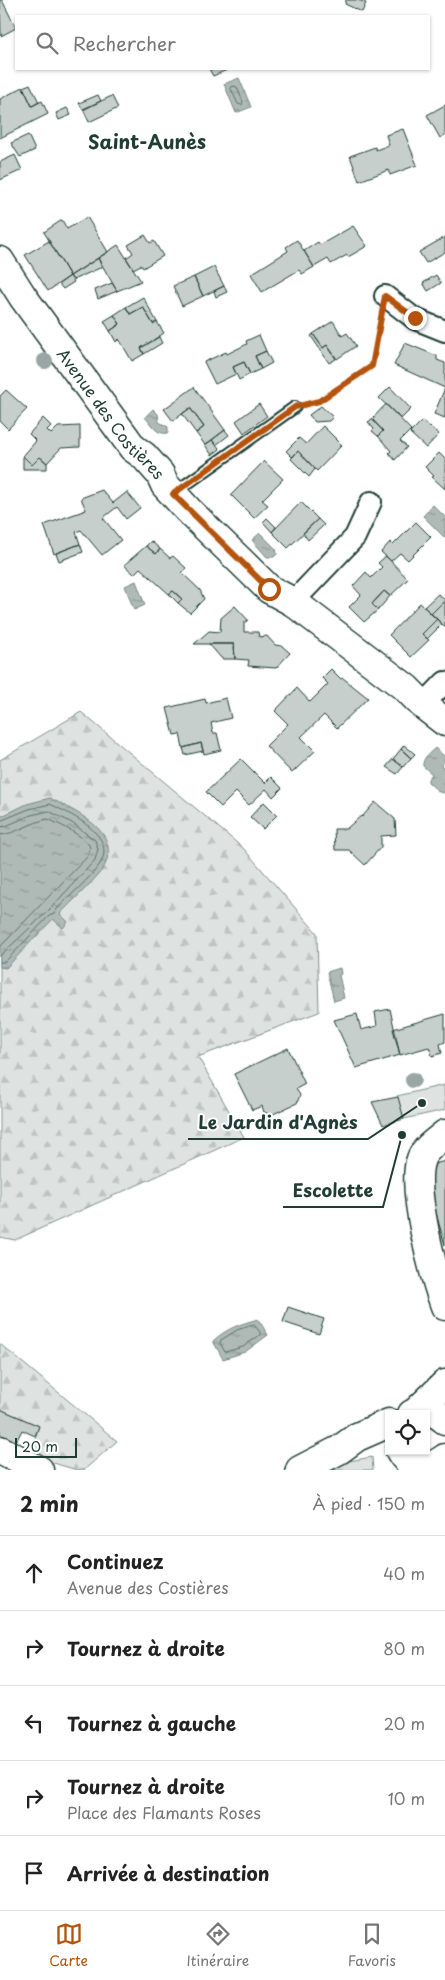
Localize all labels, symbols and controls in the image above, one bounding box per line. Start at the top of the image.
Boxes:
search box [15,15,430,70]
icon: search [33,29,61,57]
text: Rechercher [73,29,176,57]
district label: Saint-Aunès [88,127,206,155]
route end [404,307,427,330]
street label: Avenue des Costières [52,343,171,484]
route start [258,578,281,601]
callout: Le Jardin d'Agnès [188,1106,368,1139]
text: Le Jardin d'Agnès [198,1108,358,1135]
callout: Escolette [283,1174,383,1207]
text: Escolette [293,1176,373,1203]
map controls [385,1410,430,1455]
button: locate [385,1410,430,1455]
scale bar [15,1435,78,1458]
text: 20 m [22,1436,58,1457]
text: 2 min [20,1487,79,1519]
text: À pied · 150 m [312,1491,425,1515]
text: Continuez [67,1547,164,1575]
icon: ahead [20,1559,48,1587]
text: 40 m [383,1561,425,1585]
text: Avenue des Costières [67,1575,229,1599]
icon: right [20,1634,48,1662]
text: Tournez à droite [67,1634,225,1662]
text: 80 m [383,1636,425,1660]
icon: left [20,1709,48,1737]
text: Tournez à gauche [67,1709,236,1737]
text: 20 m [384,1711,425,1735]
text: Tournez à droite [67,1772,225,1800]
icon: right [20,1784,48,1812]
text: 10 m [388,1786,425,1810]
text: Place des Flamants Roses [67,1800,261,1824]
icon: arrive [20,1859,48,1887]
text: Arrivée à destination [67,1859,270,1887]
tab: Carte [49,1920,88,1971]
tab: Itinéraire [186,1920,249,1971]
tab: Favoris [348,1920,396,1971]

